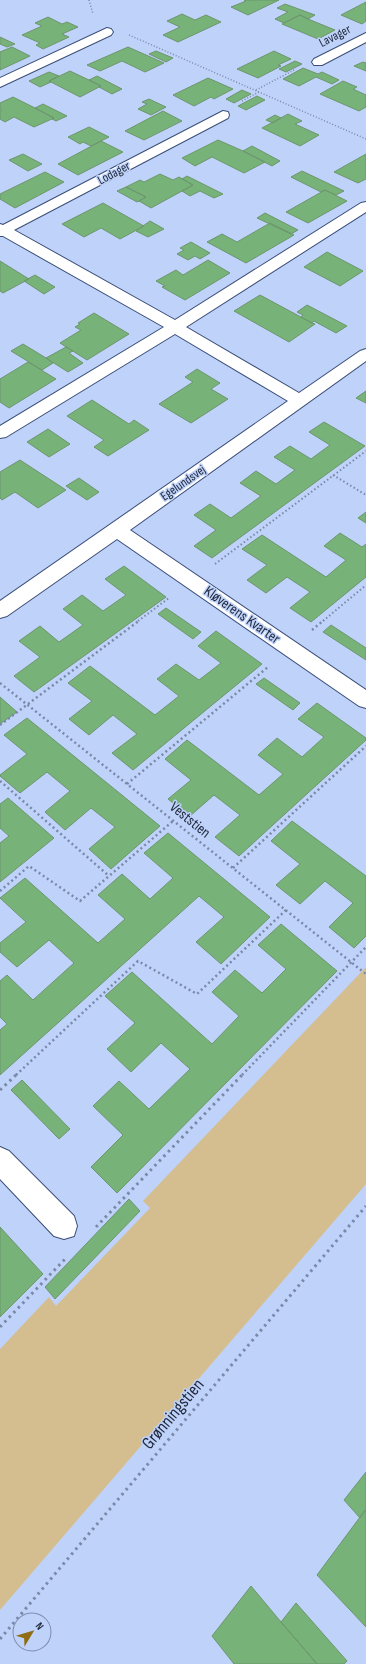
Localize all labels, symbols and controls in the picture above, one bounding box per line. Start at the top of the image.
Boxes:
street label: Lavager [316,21,354,51]
street label: Lodager [95,158,133,188]
street label: Egelundsvej [157,462,209,504]
street label: Kløverens Kvarter [200,582,284,649]
street label: Veststien [166,798,214,842]
street label: Grønningstien [138,1375,208,1453]
north arrow [12,1612,52,1652]
text: N [33,1620,46,1633]

